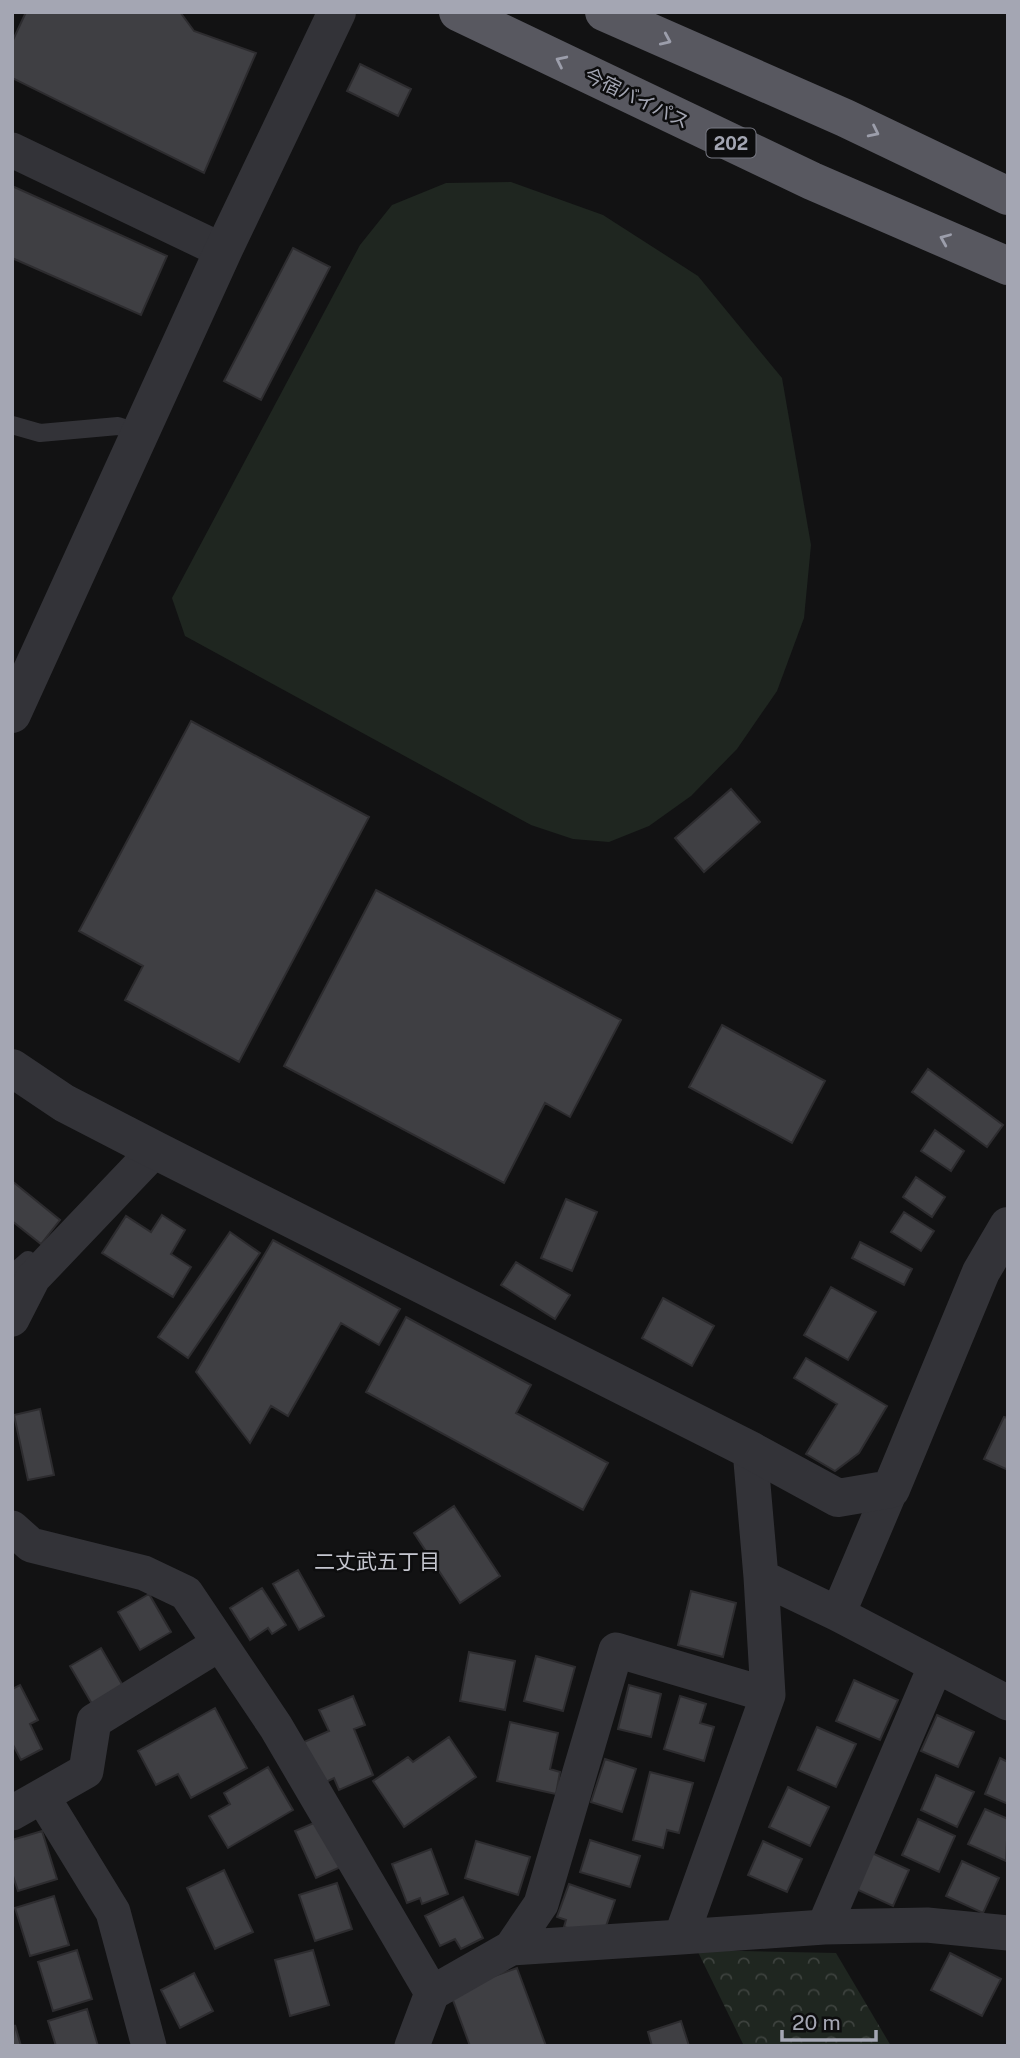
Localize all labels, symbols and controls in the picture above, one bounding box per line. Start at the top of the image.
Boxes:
one-way arrow [659,32,672,46]
one-way arrow [556,56,568,70]
street label: 今宿バイパス [581,63,693,133]
one-way arrow [867,124,879,138]
road number: 202 [706,128,756,158]
one-way arrow [940,233,952,247]
district label: 二丈武五丁目 [314,1549,440,1574]
scale bar [782,1998,876,2042]
text: 20 m [792,2010,841,2035]

